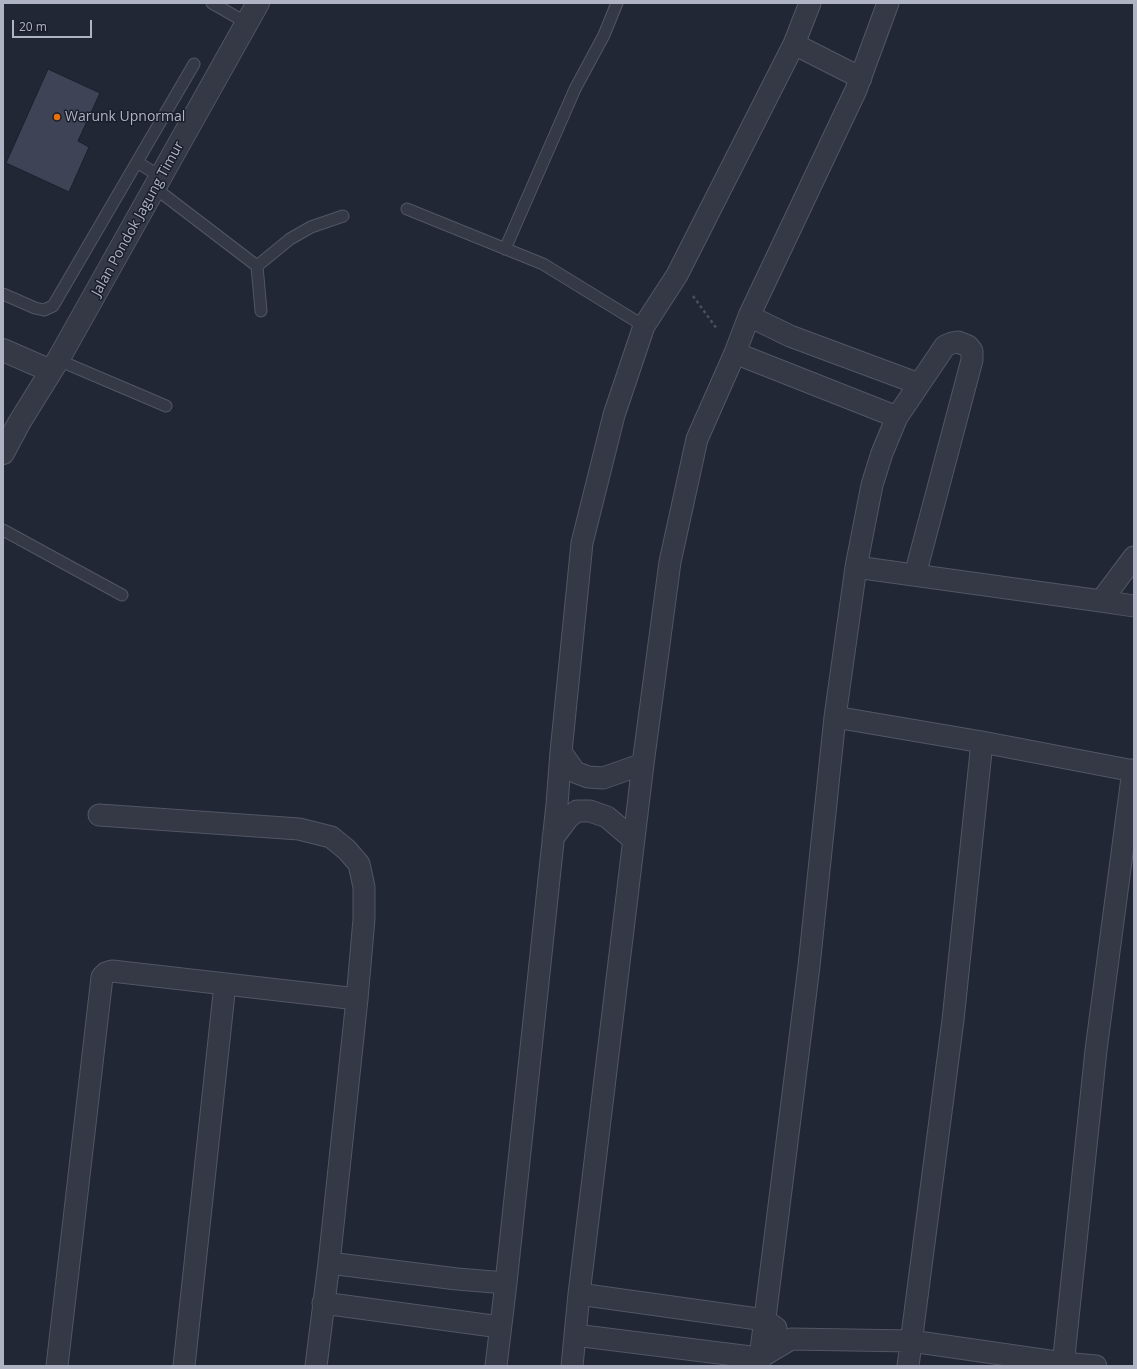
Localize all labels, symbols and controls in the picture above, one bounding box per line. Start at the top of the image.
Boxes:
scale bar [14,12,94,38]
text: 20 m [19,18,47,35]
place label: Warunk Upnormal [65,109,185,125]
marker: Warunk Upnormal [52,112,62,122]
street label: Jalan Pondok Jagung Timur [88,139,188,299]

